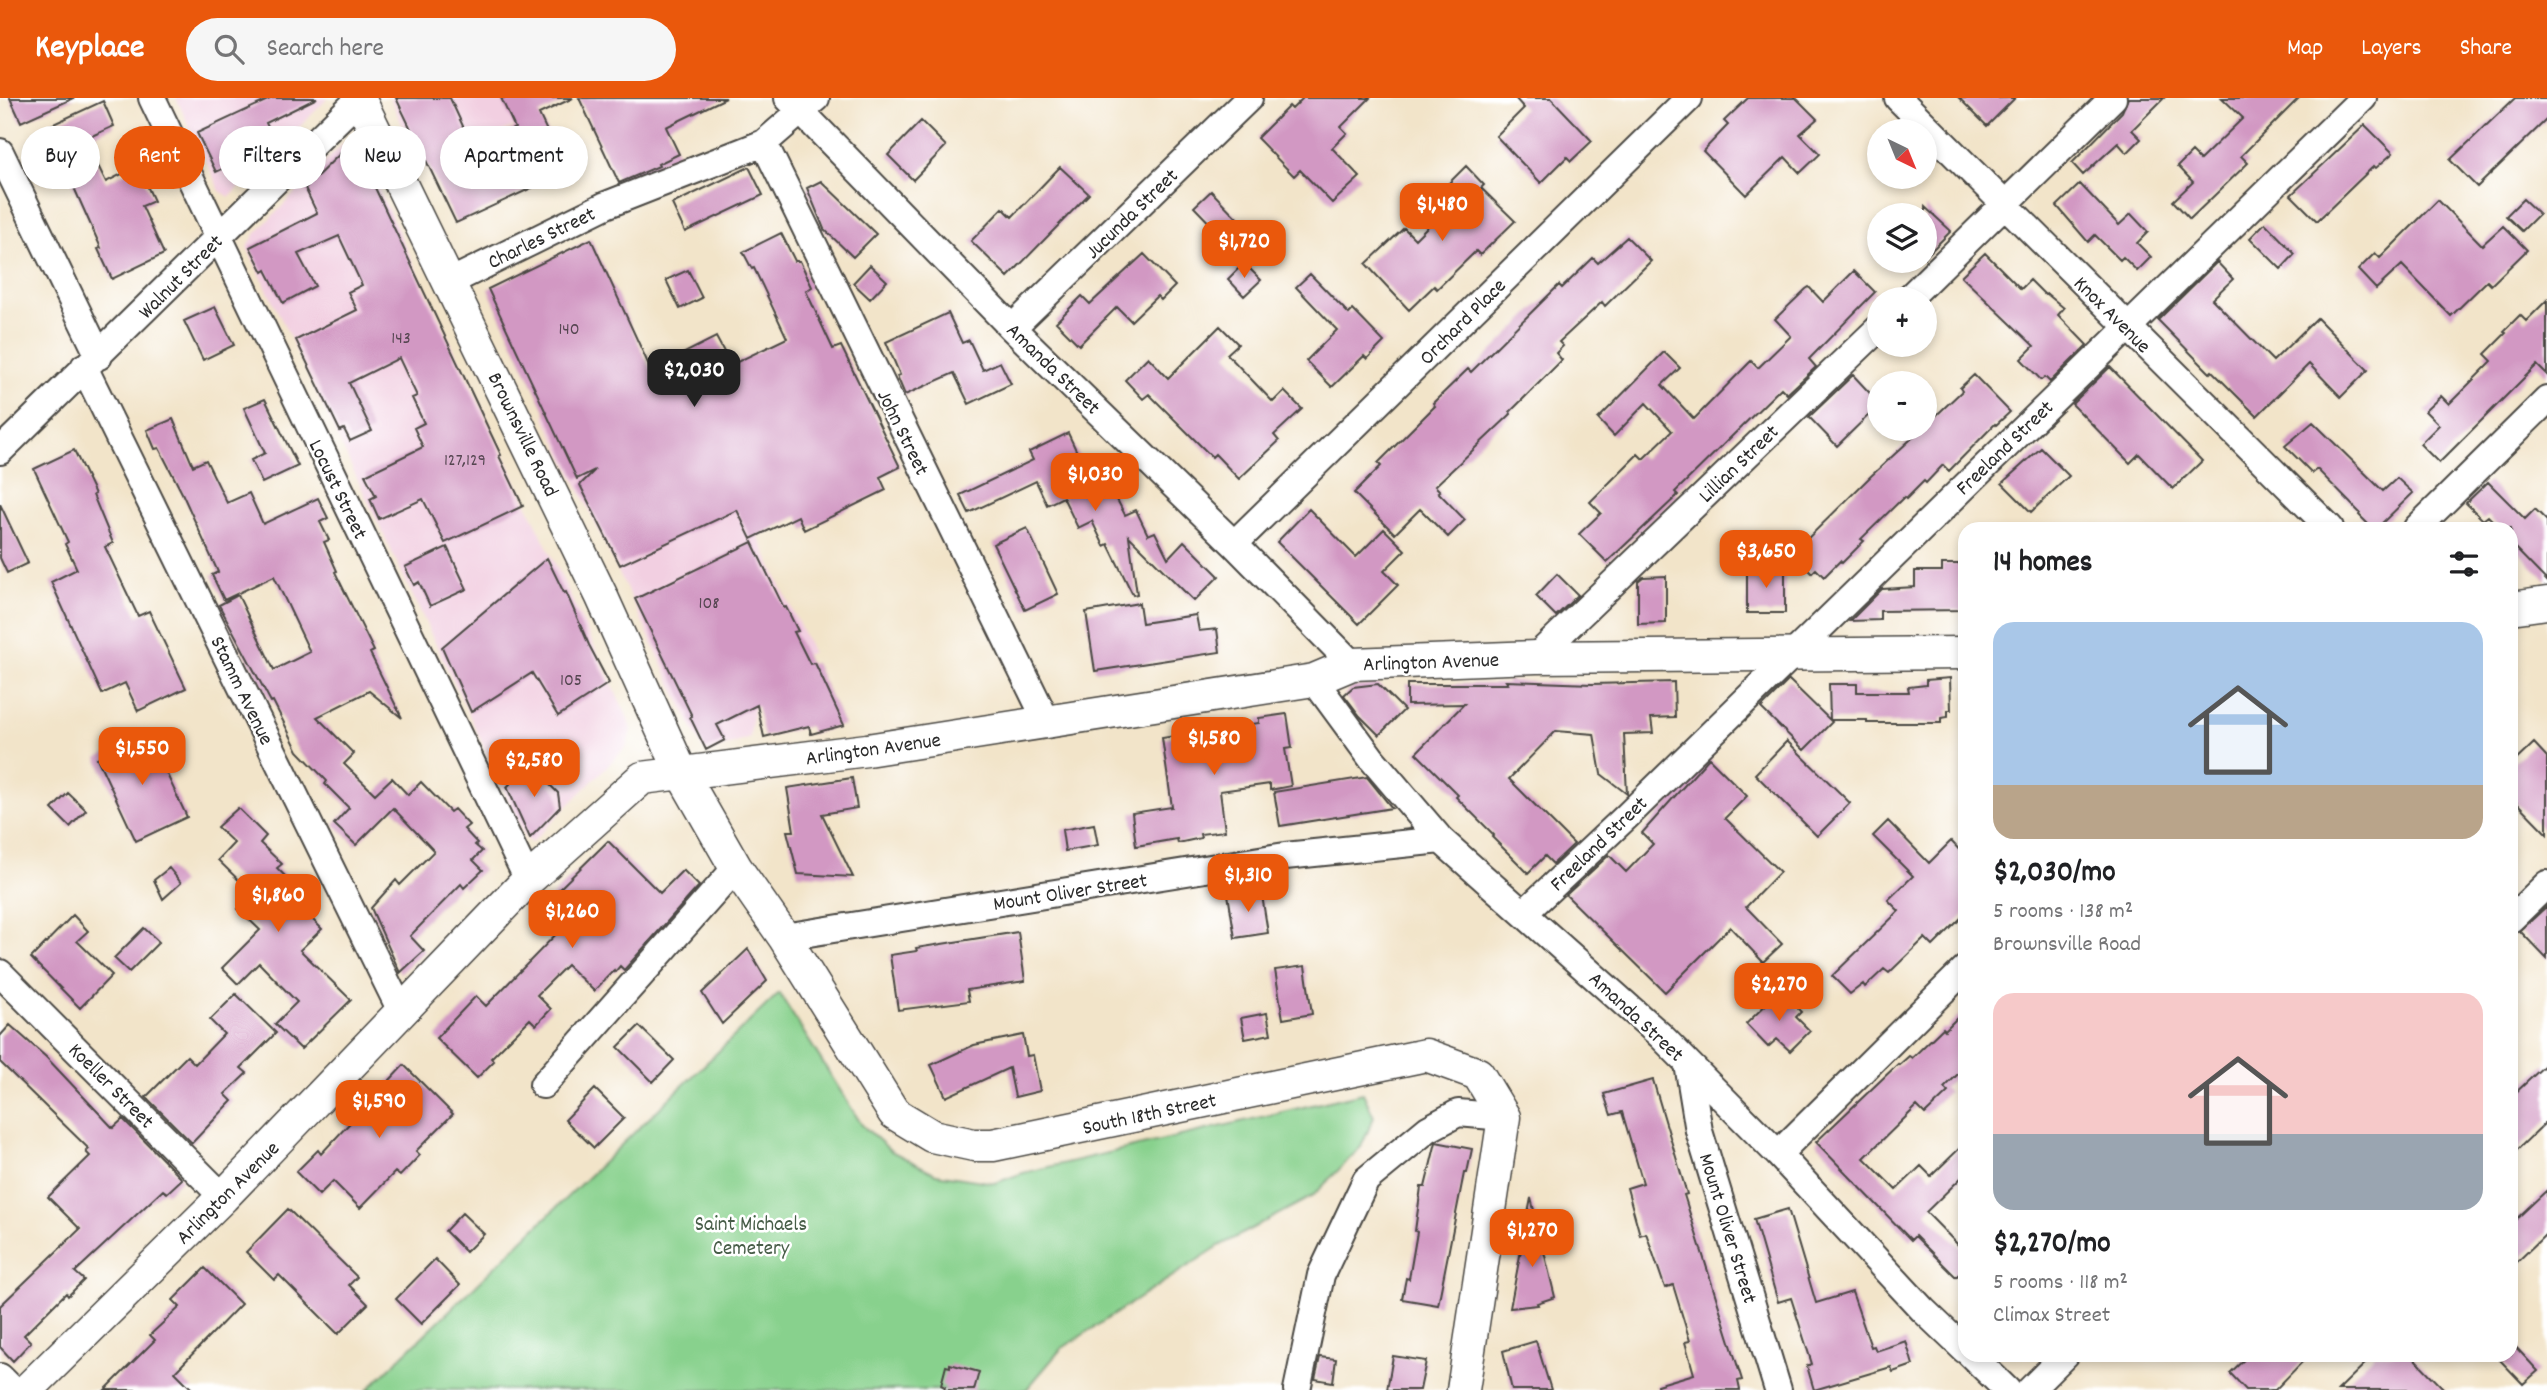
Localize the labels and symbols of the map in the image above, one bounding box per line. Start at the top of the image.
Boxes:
north arrow [1867,119,1937,189]
street label: Jucunda Street [1080,163,1187,267]
pin: $1,480 [1385,184,1499,243]
street label: Charles Street [483,201,601,279]
pin: $1,720 [1187,220,1301,280]
street label: Walnut Street [133,229,232,327]
street label: Knox Avenue [2065,271,2156,362]
street label: Orchard Place [1414,273,1514,373]
street label: Amanda Street [998,317,1106,423]
house number: 140 [558,318,580,343]
house number: 143 [391,327,411,352]
pin: $2,030 [637,350,751,409]
street label: Brownsville Road [478,368,564,503]
street label: John Street [868,385,935,482]
street label: Freeland Street [1950,394,2062,504]
street label: Lillian Street [1693,419,1787,511]
street label: Locust Street [299,435,374,546]
house number: 127,129 [444,449,486,474]
pin: $1,030 [1038,454,1152,513]
pin: $3,650 [1709,531,1823,590]
house number: 108 [699,592,719,617]
street label: Stamm Avenue [201,632,280,751]
street label: Arlington Avenue [1363,647,1500,681]
house number: 105 [560,669,582,694]
pin: $1,580 [1157,718,1271,777]
street label: Arlington Avenue [804,727,943,775]
pin: $1,550 [85,728,199,787]
pin: $2,580 [477,740,591,799]
street label: Freeland Street [1544,790,1656,900]
pin: $1,310 [1191,854,1305,914]
street label: Mount Oliver Street [991,867,1150,921]
pin: $1,860 [221,874,335,934]
pin: $1,260 [515,890,629,950]
pin: $2,270 [1722,964,1836,1023]
street label: Amanda Street [1580,966,1690,1071]
street label: Koeller Street [60,1037,160,1137]
pin: $1,590 [322,1080,436,1140]
street label: South 18th Street [1080,1087,1220,1145]
street label: Arlington Avenue [170,1135,288,1253]
street label: Mount Oliver Street [1689,1150,1763,1308]
pin: $1,270 [1475,1210,1589,1269]
park label: Saint Michaels Cemetery [695,1211,807,1265]

